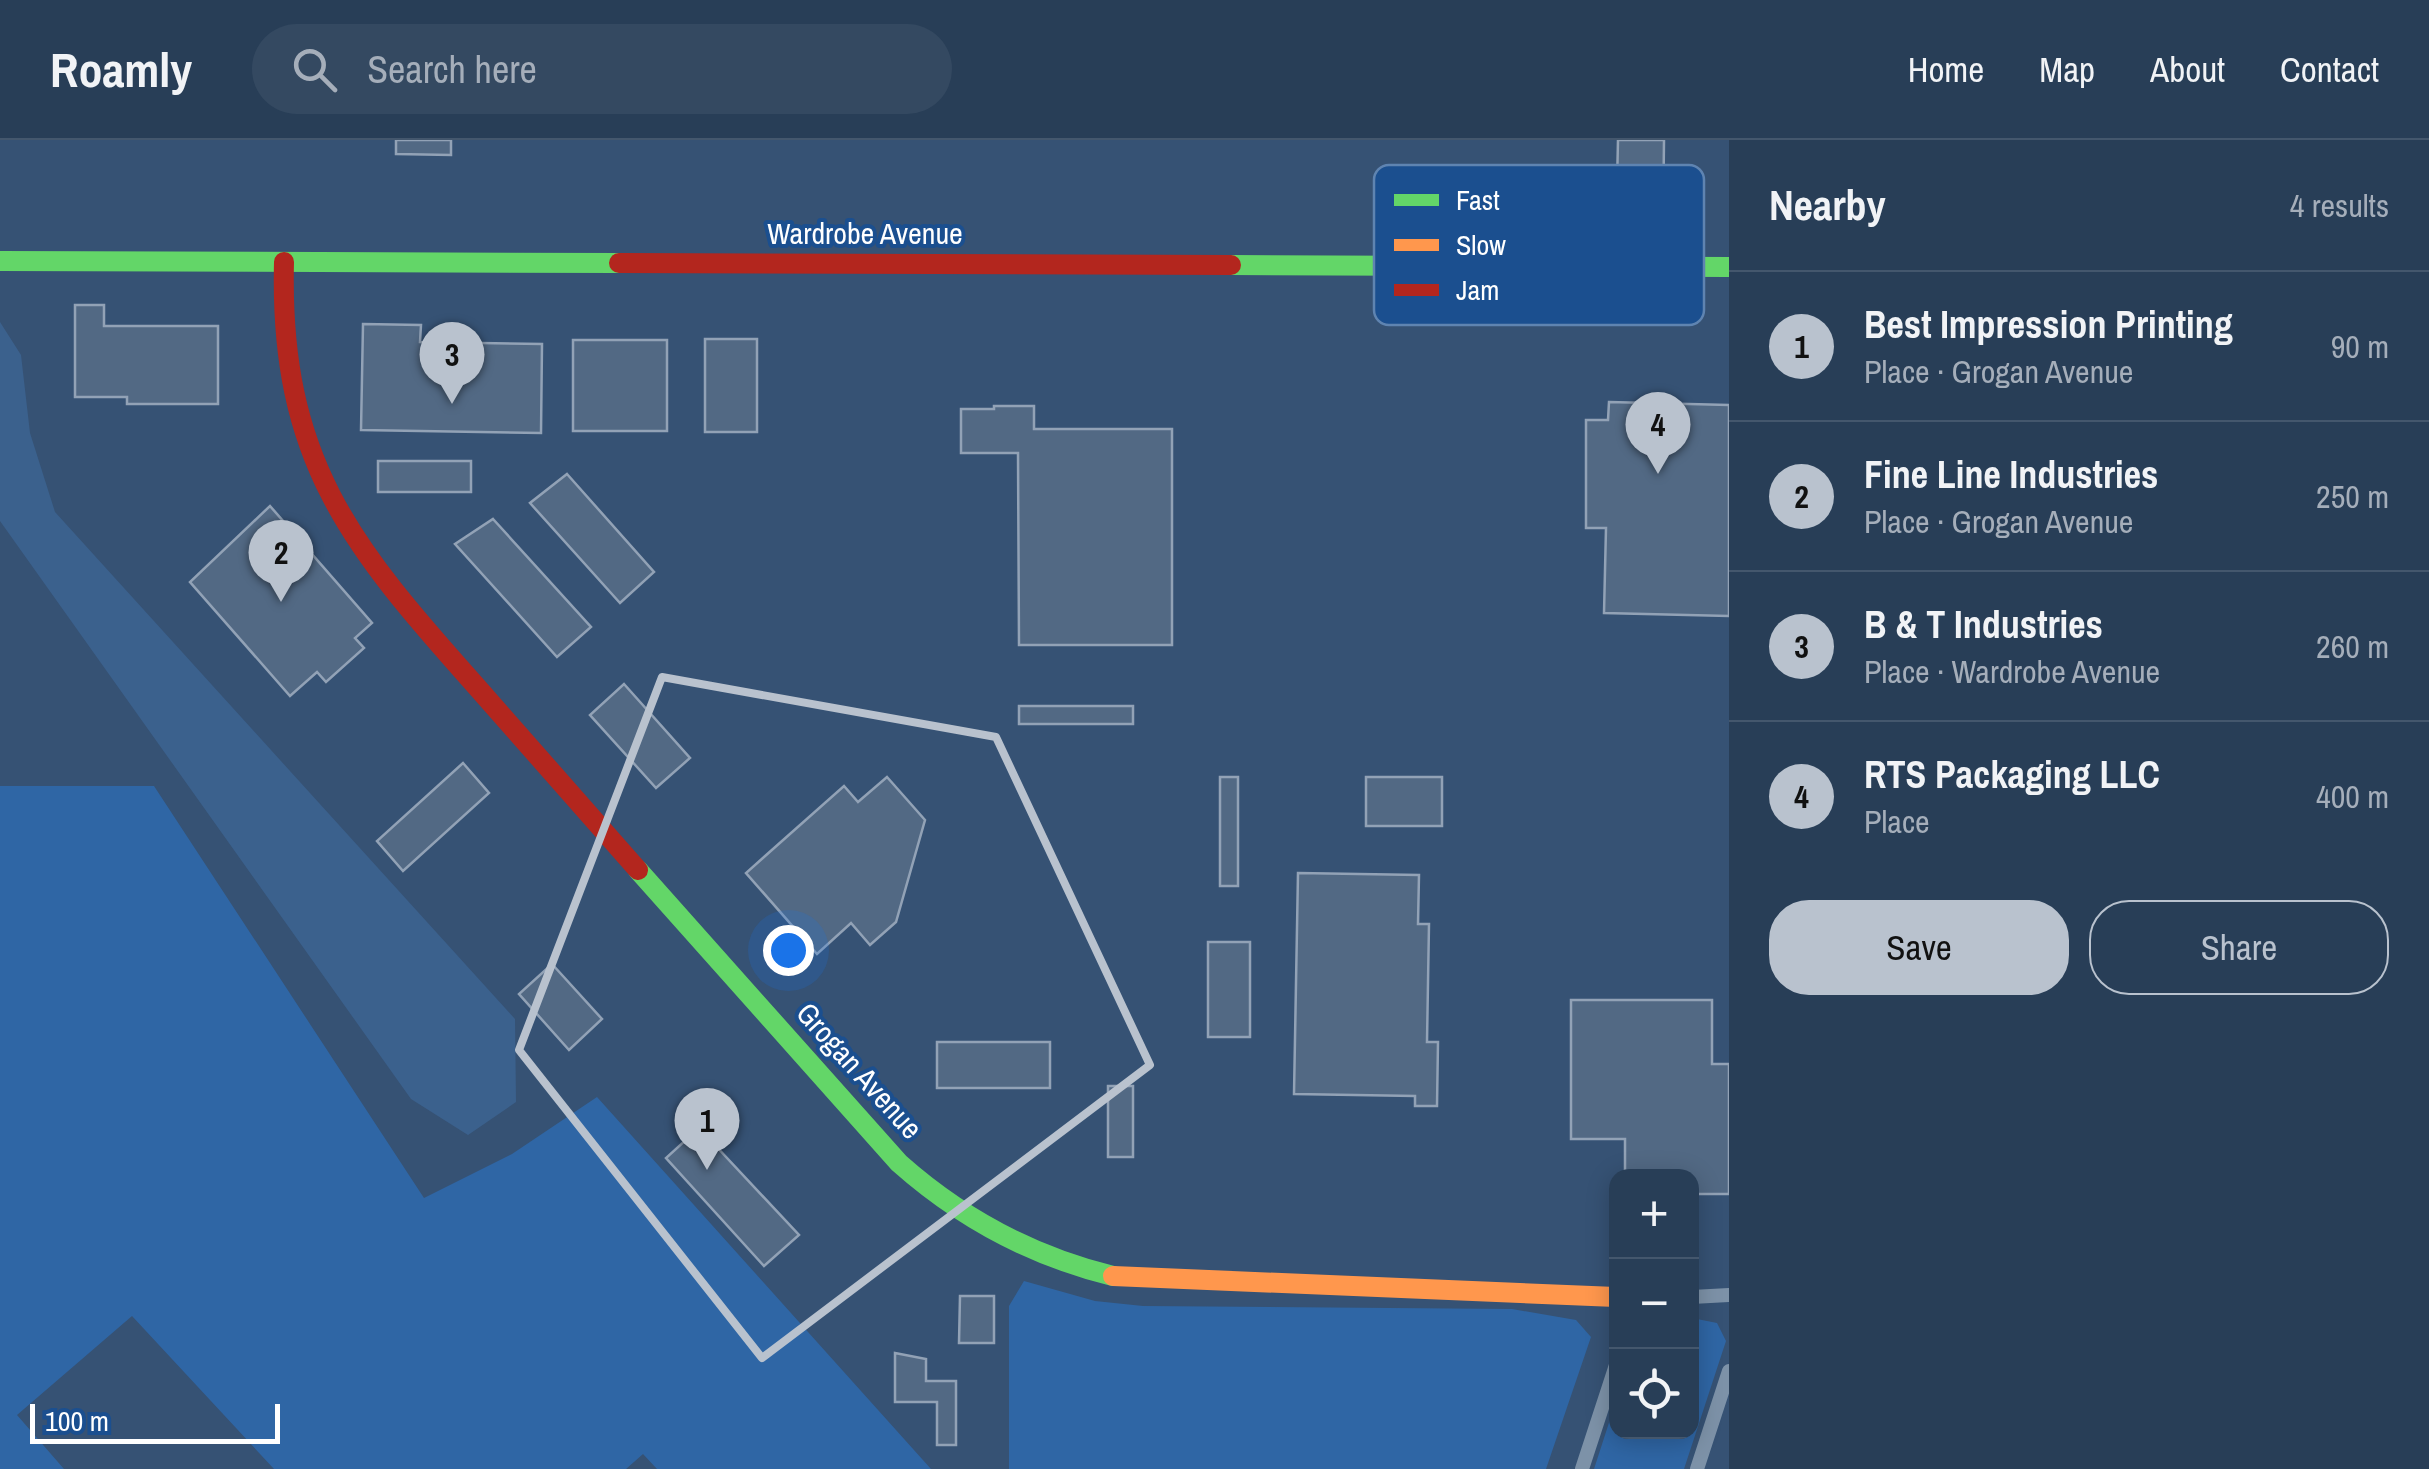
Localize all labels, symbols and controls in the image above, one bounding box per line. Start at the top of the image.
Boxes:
search box [252,24,952,114]
text: Roamly [50,37,192,102]
icon: search [287,42,342,97]
text: Search here [367,44,537,95]
text: Home [1908,46,1984,93]
text: Map [2039,46,2095,93]
text: About [2150,46,2225,93]
text: Contact [2280,46,2379,93]
legend [1374,165,1704,325]
text: Nearby [1769,177,1886,233]
text: Fast [1456,181,1500,219]
text: 4 results [2290,184,2389,227]
street label: Wardrobe Avenue [767,213,963,253]
text: Slow [1456,226,1506,264]
text: Jam [1456,271,1499,309]
text: Best Impression Printing [1864,299,2233,350]
pin: 3 [420,322,484,404]
text: 1 [1794,325,1809,368]
text: 90 m [2331,325,2389,368]
text: Place · Grogan Avenue [1864,350,2133,393]
pin: 4 [1626,392,1690,474]
text: Fine Line Industries [1864,449,2158,500]
text: 2 [1794,475,1809,518]
text: 250 m [2316,475,2389,518]
text: Place · Grogan Avenue [1864,500,2133,543]
pin: 2 [248,520,314,602]
text: B & T Industries [1864,599,2103,650]
text: 3 [1794,625,1809,668]
text: 260 m [2316,625,2389,668]
text: Place · Wardrobe Avenue [1864,650,2160,693]
text: RTS Packaging LLC [1864,749,2160,800]
text: 4 [1794,775,1809,818]
text: 400 m [2316,775,2389,818]
text: Place [1864,800,1930,843]
button: Save [1769,900,2069,995]
button: Share [2089,900,2389,995]
your location [763,925,814,976]
street label: Grogan Avenue [788,994,932,1147]
pin: 1 [674,1088,740,1170]
map controls [1609,1169,1699,1439]
button: + [1609,1169,1699,1259]
button: − [1609,1259,1699,1349]
button: locate [1609,1349,1699,1439]
scale bar [30,1399,280,1444]
text: 100 m [45,1402,109,1440]

